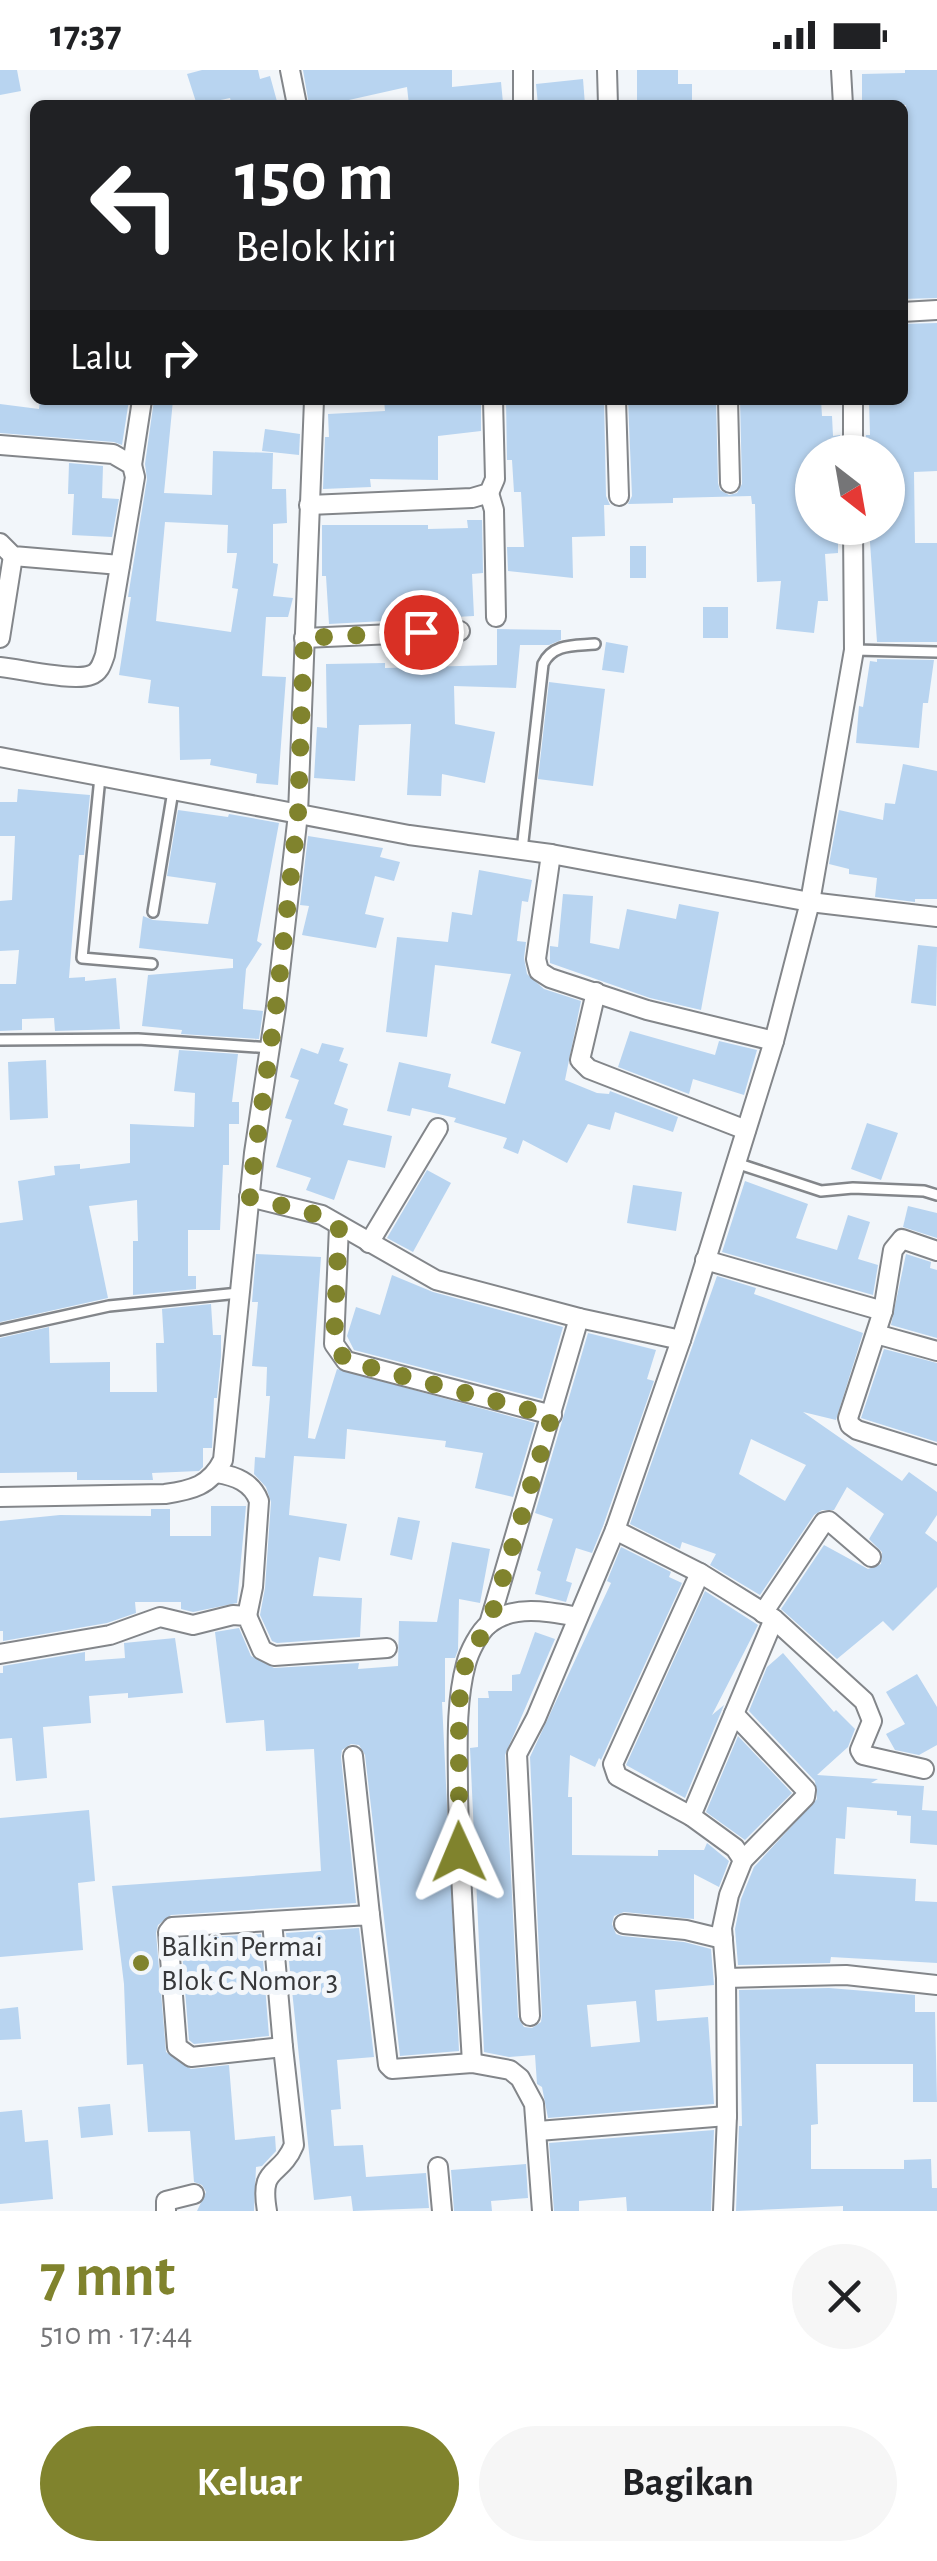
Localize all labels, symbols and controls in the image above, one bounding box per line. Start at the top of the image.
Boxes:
text: 17:37 [50,16,122,54]
icon: left [70,140,200,270]
text: 150 m [235,143,394,213]
text: Belok kiri [235,225,397,270]
icon: right [152,330,207,385]
text: Lalu [70,339,132,377]
north arrow [795,435,905,545]
map controls [795,435,905,545]
pin [379,590,464,675]
icon: arrive [394,605,449,660]
position arrow [407,1800,511,1904]
place label: Balkin Permai Blok C Nomor 3 [161,1932,338,1996]
marker: Balkin Permai Blok C Nomor 3 [130,1952,152,1974]
button: close [792,2244,897,2349]
text: 7 mnt [40,2247,175,2307]
text: 510 m · 17:44 [40,2318,193,2350]
button: Keluar [40,2426,459,2541]
button: Bagikan [479,2426,897,2541]

